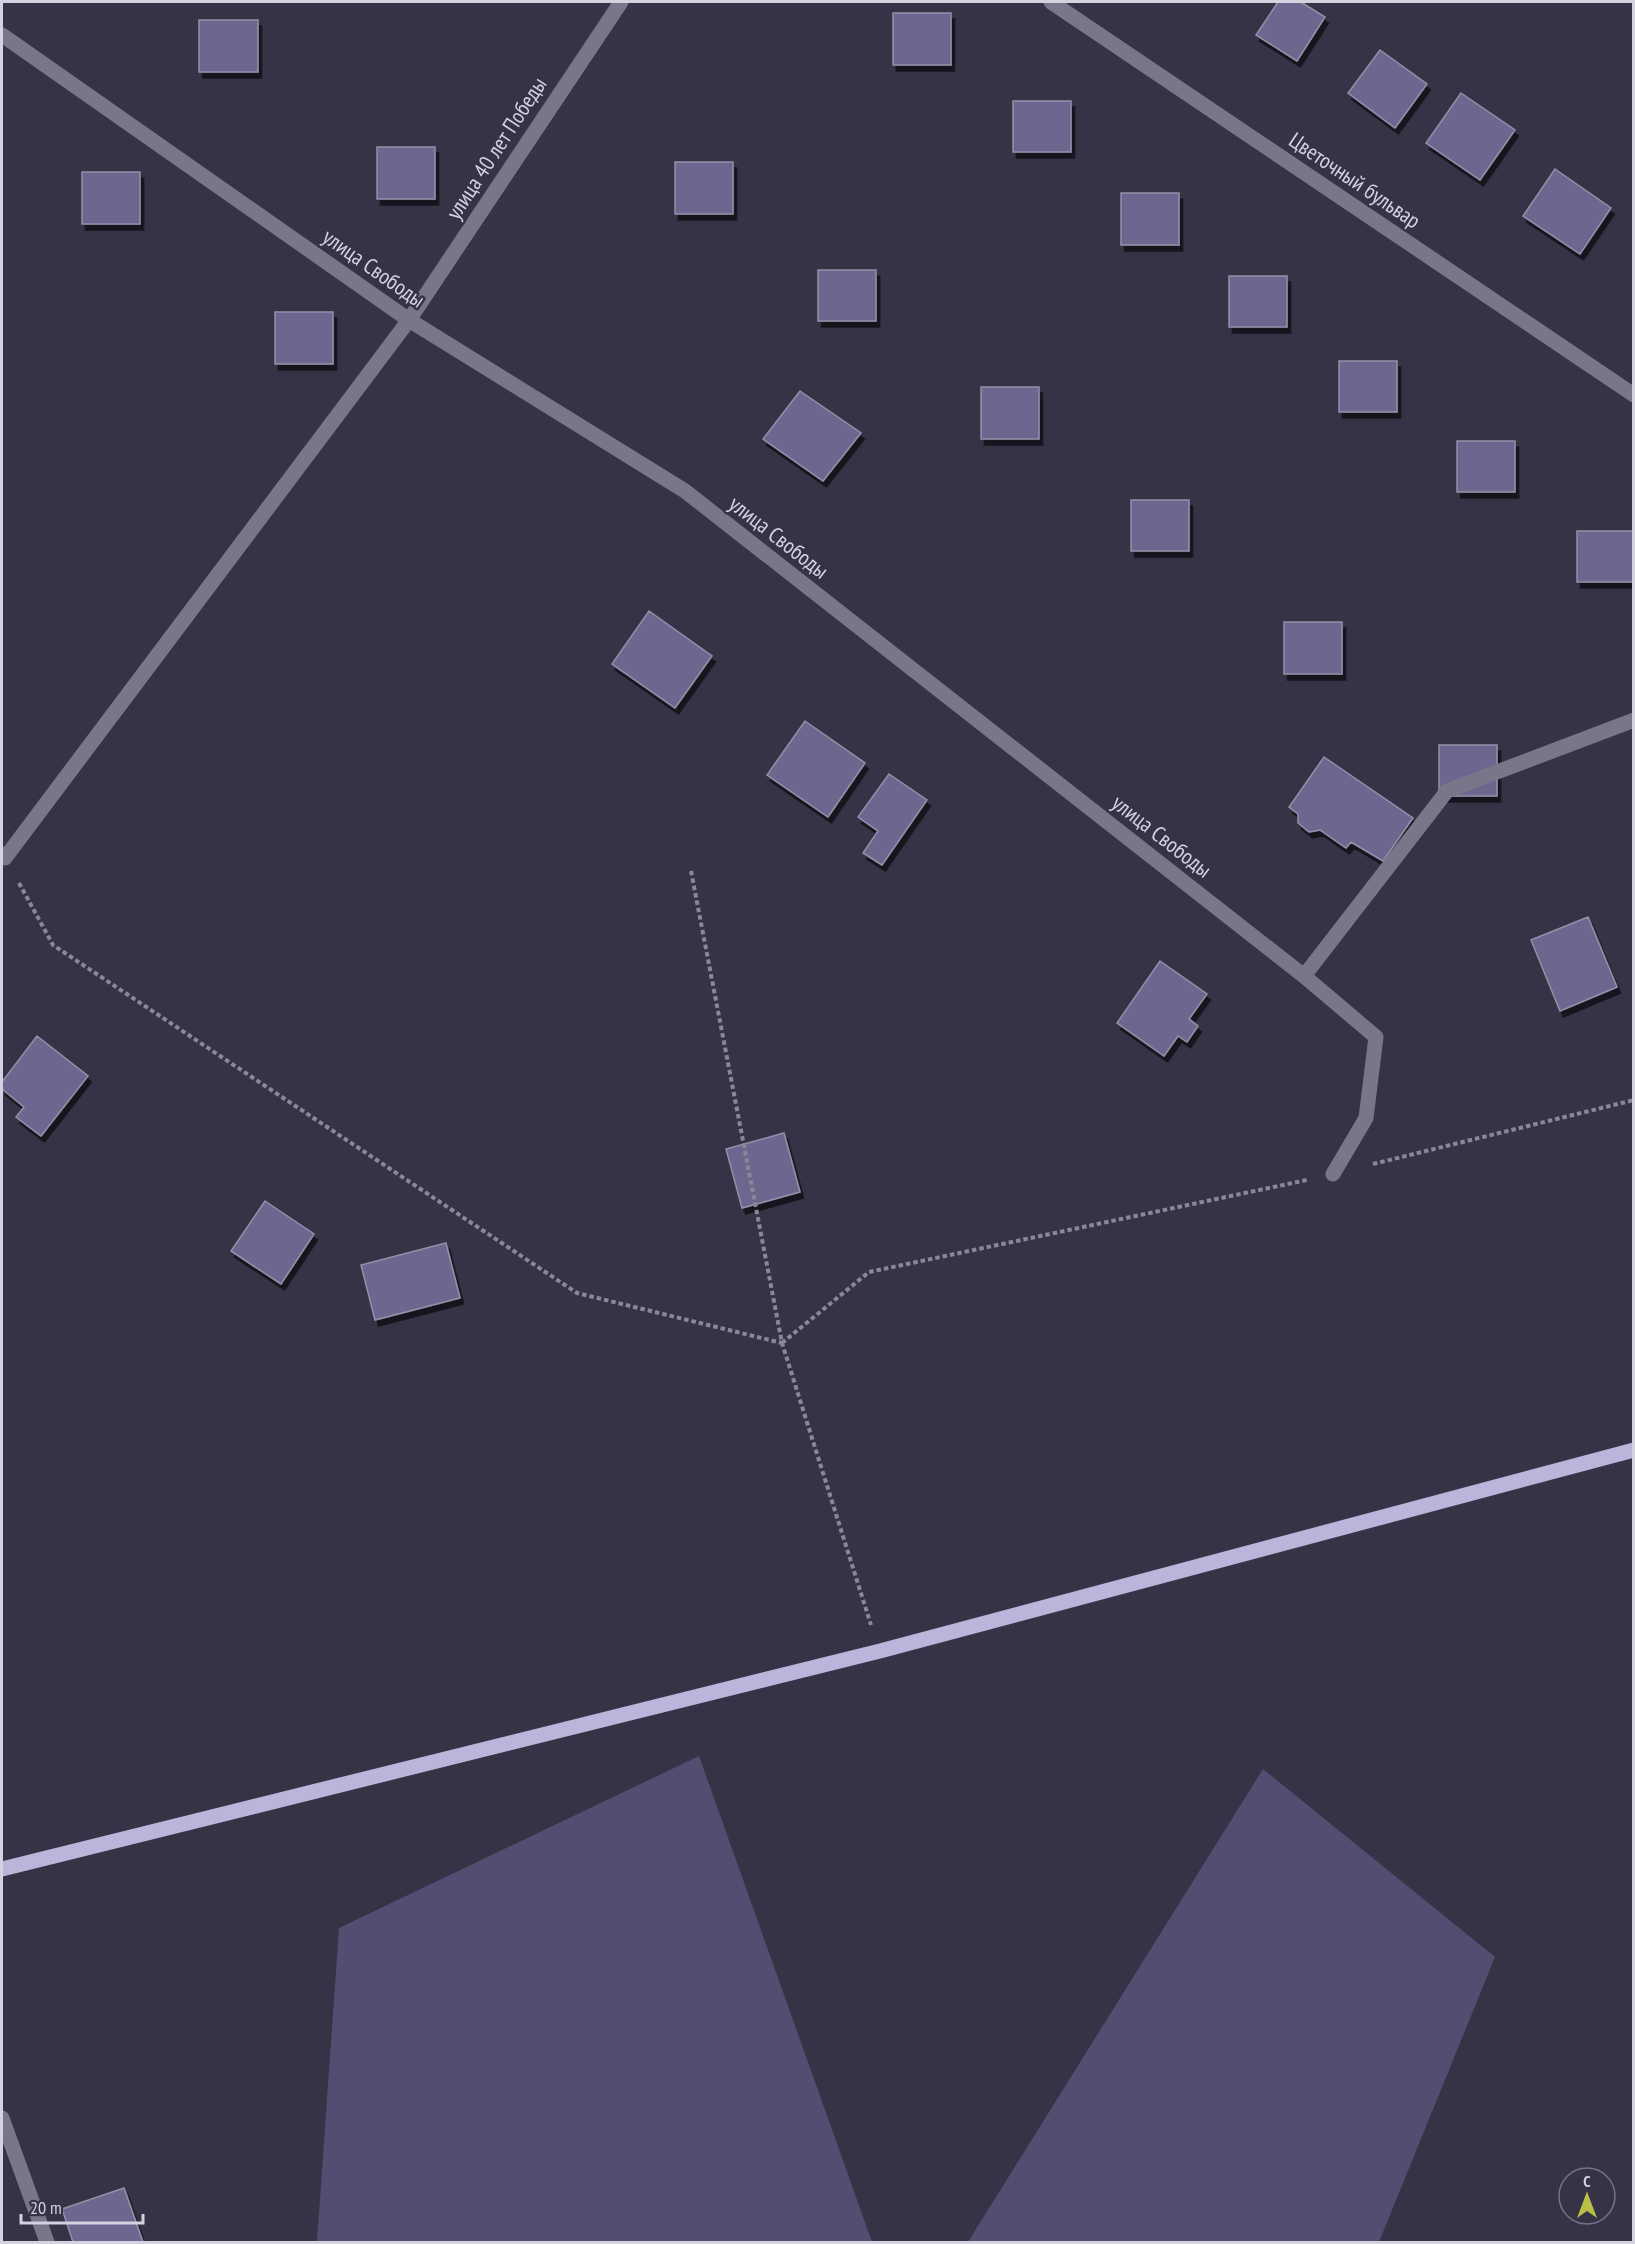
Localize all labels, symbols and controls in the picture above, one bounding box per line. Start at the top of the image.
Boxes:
street label: улица 40 лет Победы [440,71,552,225]
street label: Цветочный бульвар [1284,126,1426,234]
street label: улица Свободы [317,222,431,314]
street label: улица Свободы [724,489,834,585]
street label: улица Свободы [1107,788,1217,884]
north arrow [1557,2166,1617,2226]
text: С [1583,2171,1591,2191]
scale bar [21,2187,142,2225]
text: 20 m [30,2196,62,2219]

